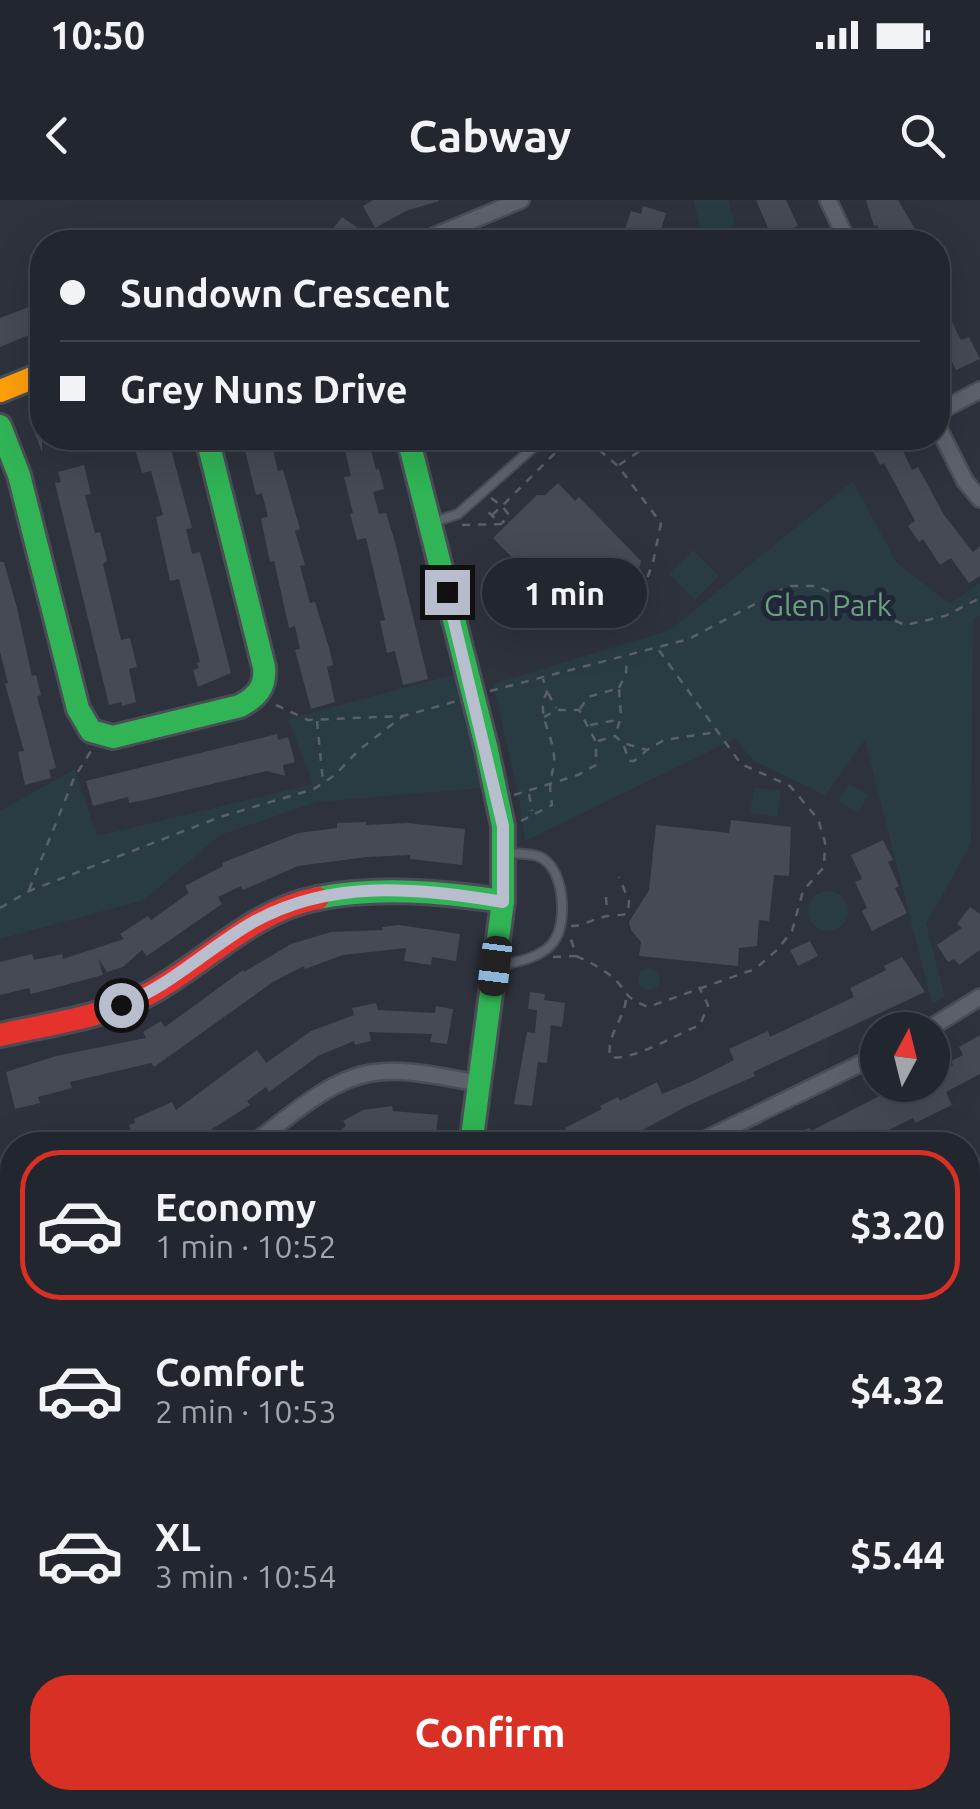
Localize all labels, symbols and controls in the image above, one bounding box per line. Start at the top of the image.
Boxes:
text: 10:50 [50,14,145,56]
icon: back [30,108,85,163]
icon: search [895,108,950,163]
text: Cabway [409,110,571,161]
text: Sundown Crescent [120,272,450,314]
text: Grey Nuns Drive [120,368,408,410]
callout: 1 min [482,557,647,627]
route end [425,570,470,615]
text: 1 min [524,575,605,611]
park label: Glen Park [764,588,892,622]
car [476,934,514,998]
route start [99,983,144,1028]
north arrow [860,1012,950,1102]
map controls [860,1012,950,1102]
icon: car [35,1180,125,1270]
text: Economy [155,1186,316,1228]
text: $3.20 [850,1204,945,1246]
text: 1 min · 10:52 [155,1228,337,1264]
icon: car [35,1345,125,1435]
text: Comfort [155,1351,305,1393]
text: $4.32 [850,1369,945,1411]
text: 2 min · 10:53 [155,1393,337,1429]
icon: car [35,1510,125,1600]
text: XL [155,1516,201,1558]
text: $5.44 [850,1534,945,1576]
text: 3 min · 10:54 [155,1558,337,1594]
button: Confirm [30,1675,950,1790]

